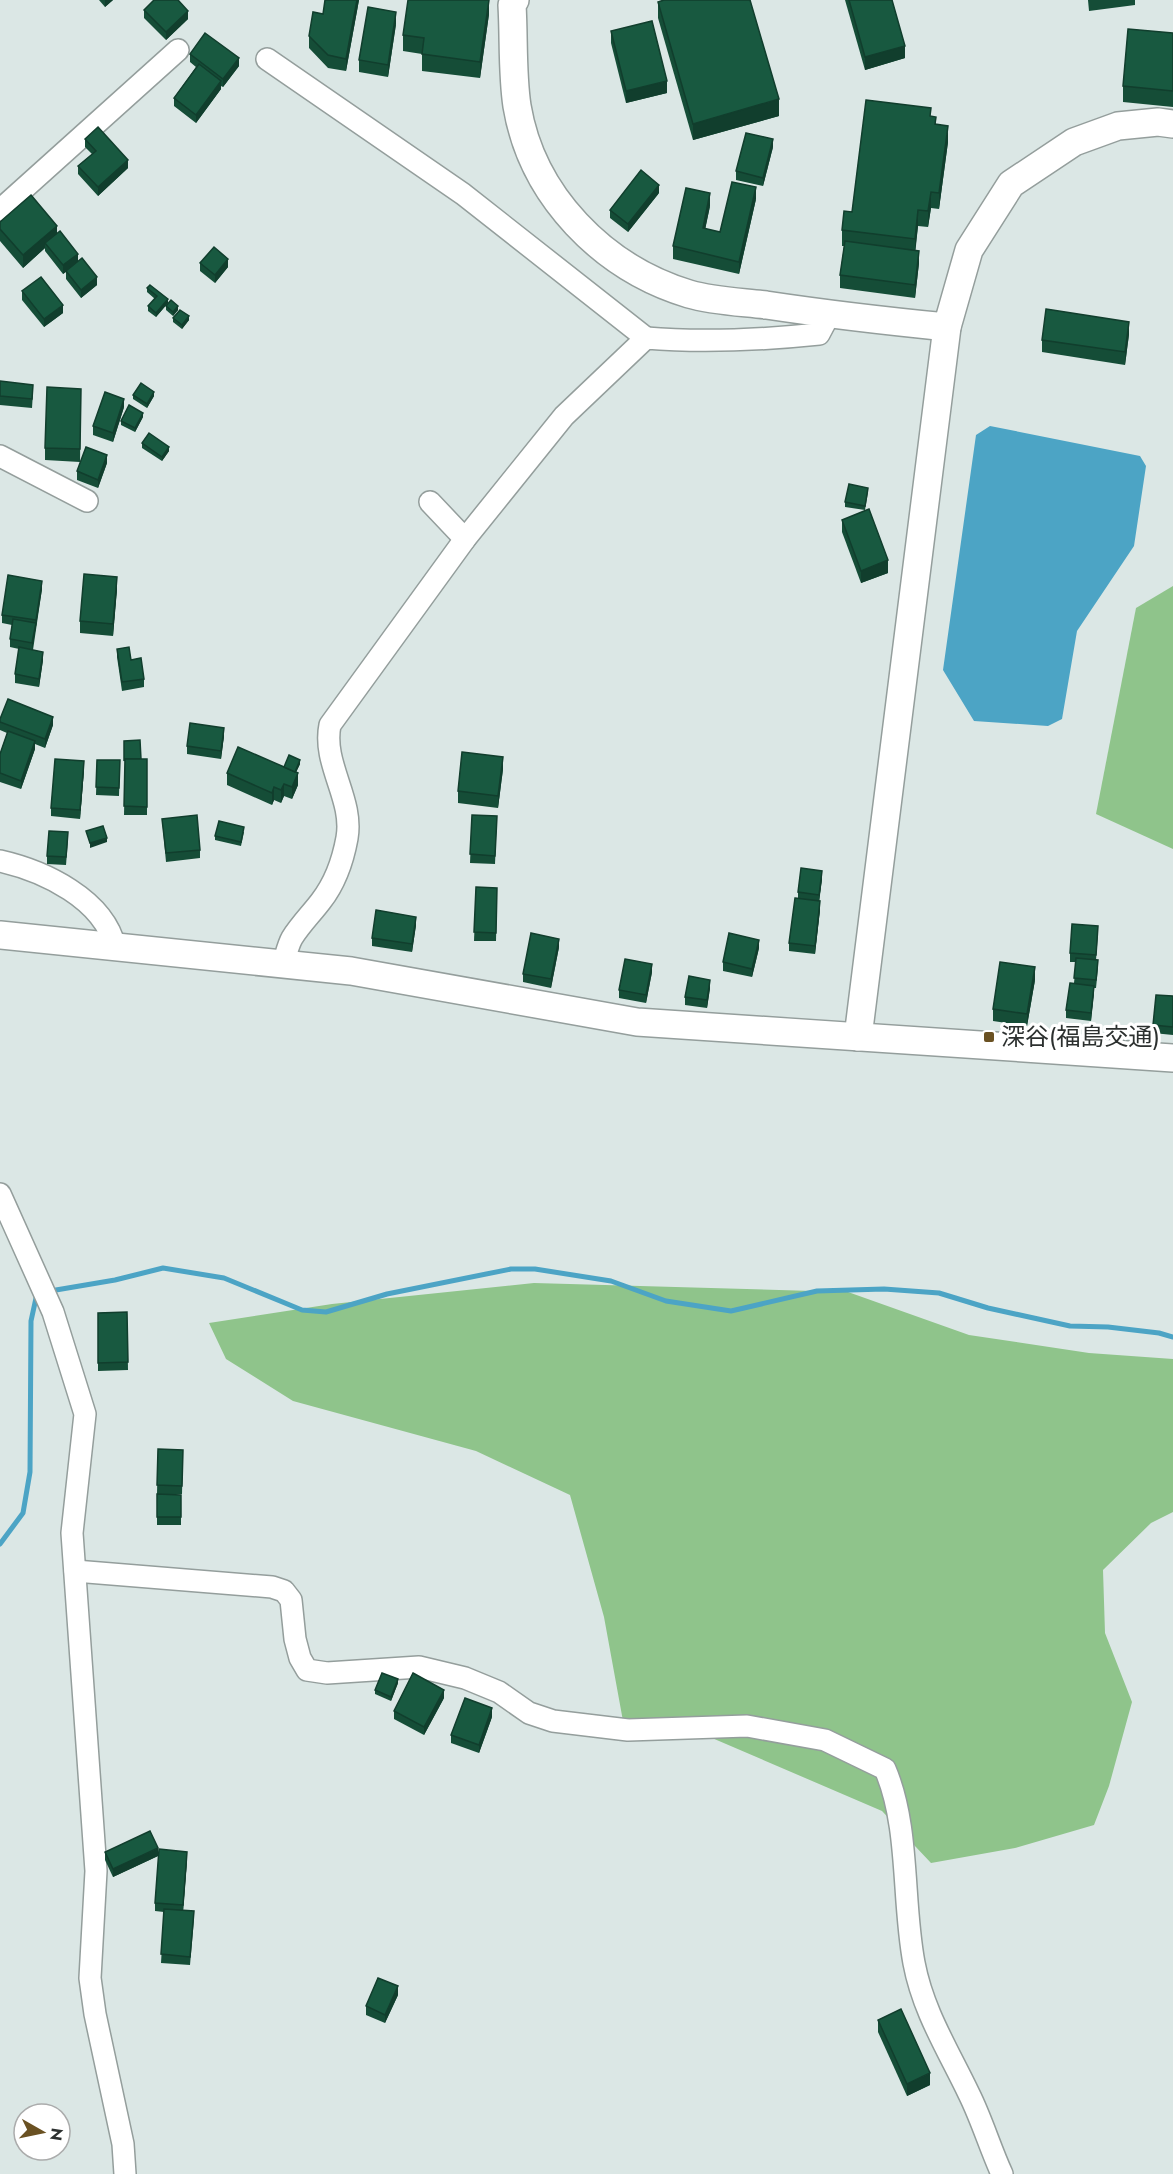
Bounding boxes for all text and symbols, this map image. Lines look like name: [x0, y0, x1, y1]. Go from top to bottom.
place label: 深谷(福島交通): [1001, 1019, 1160, 1054]
marker: 深谷(福島交通): [982, 1030, 996, 1044]
north arrow: [12, 2102, 72, 2162]
text: N: [44, 2126, 69, 2142]

